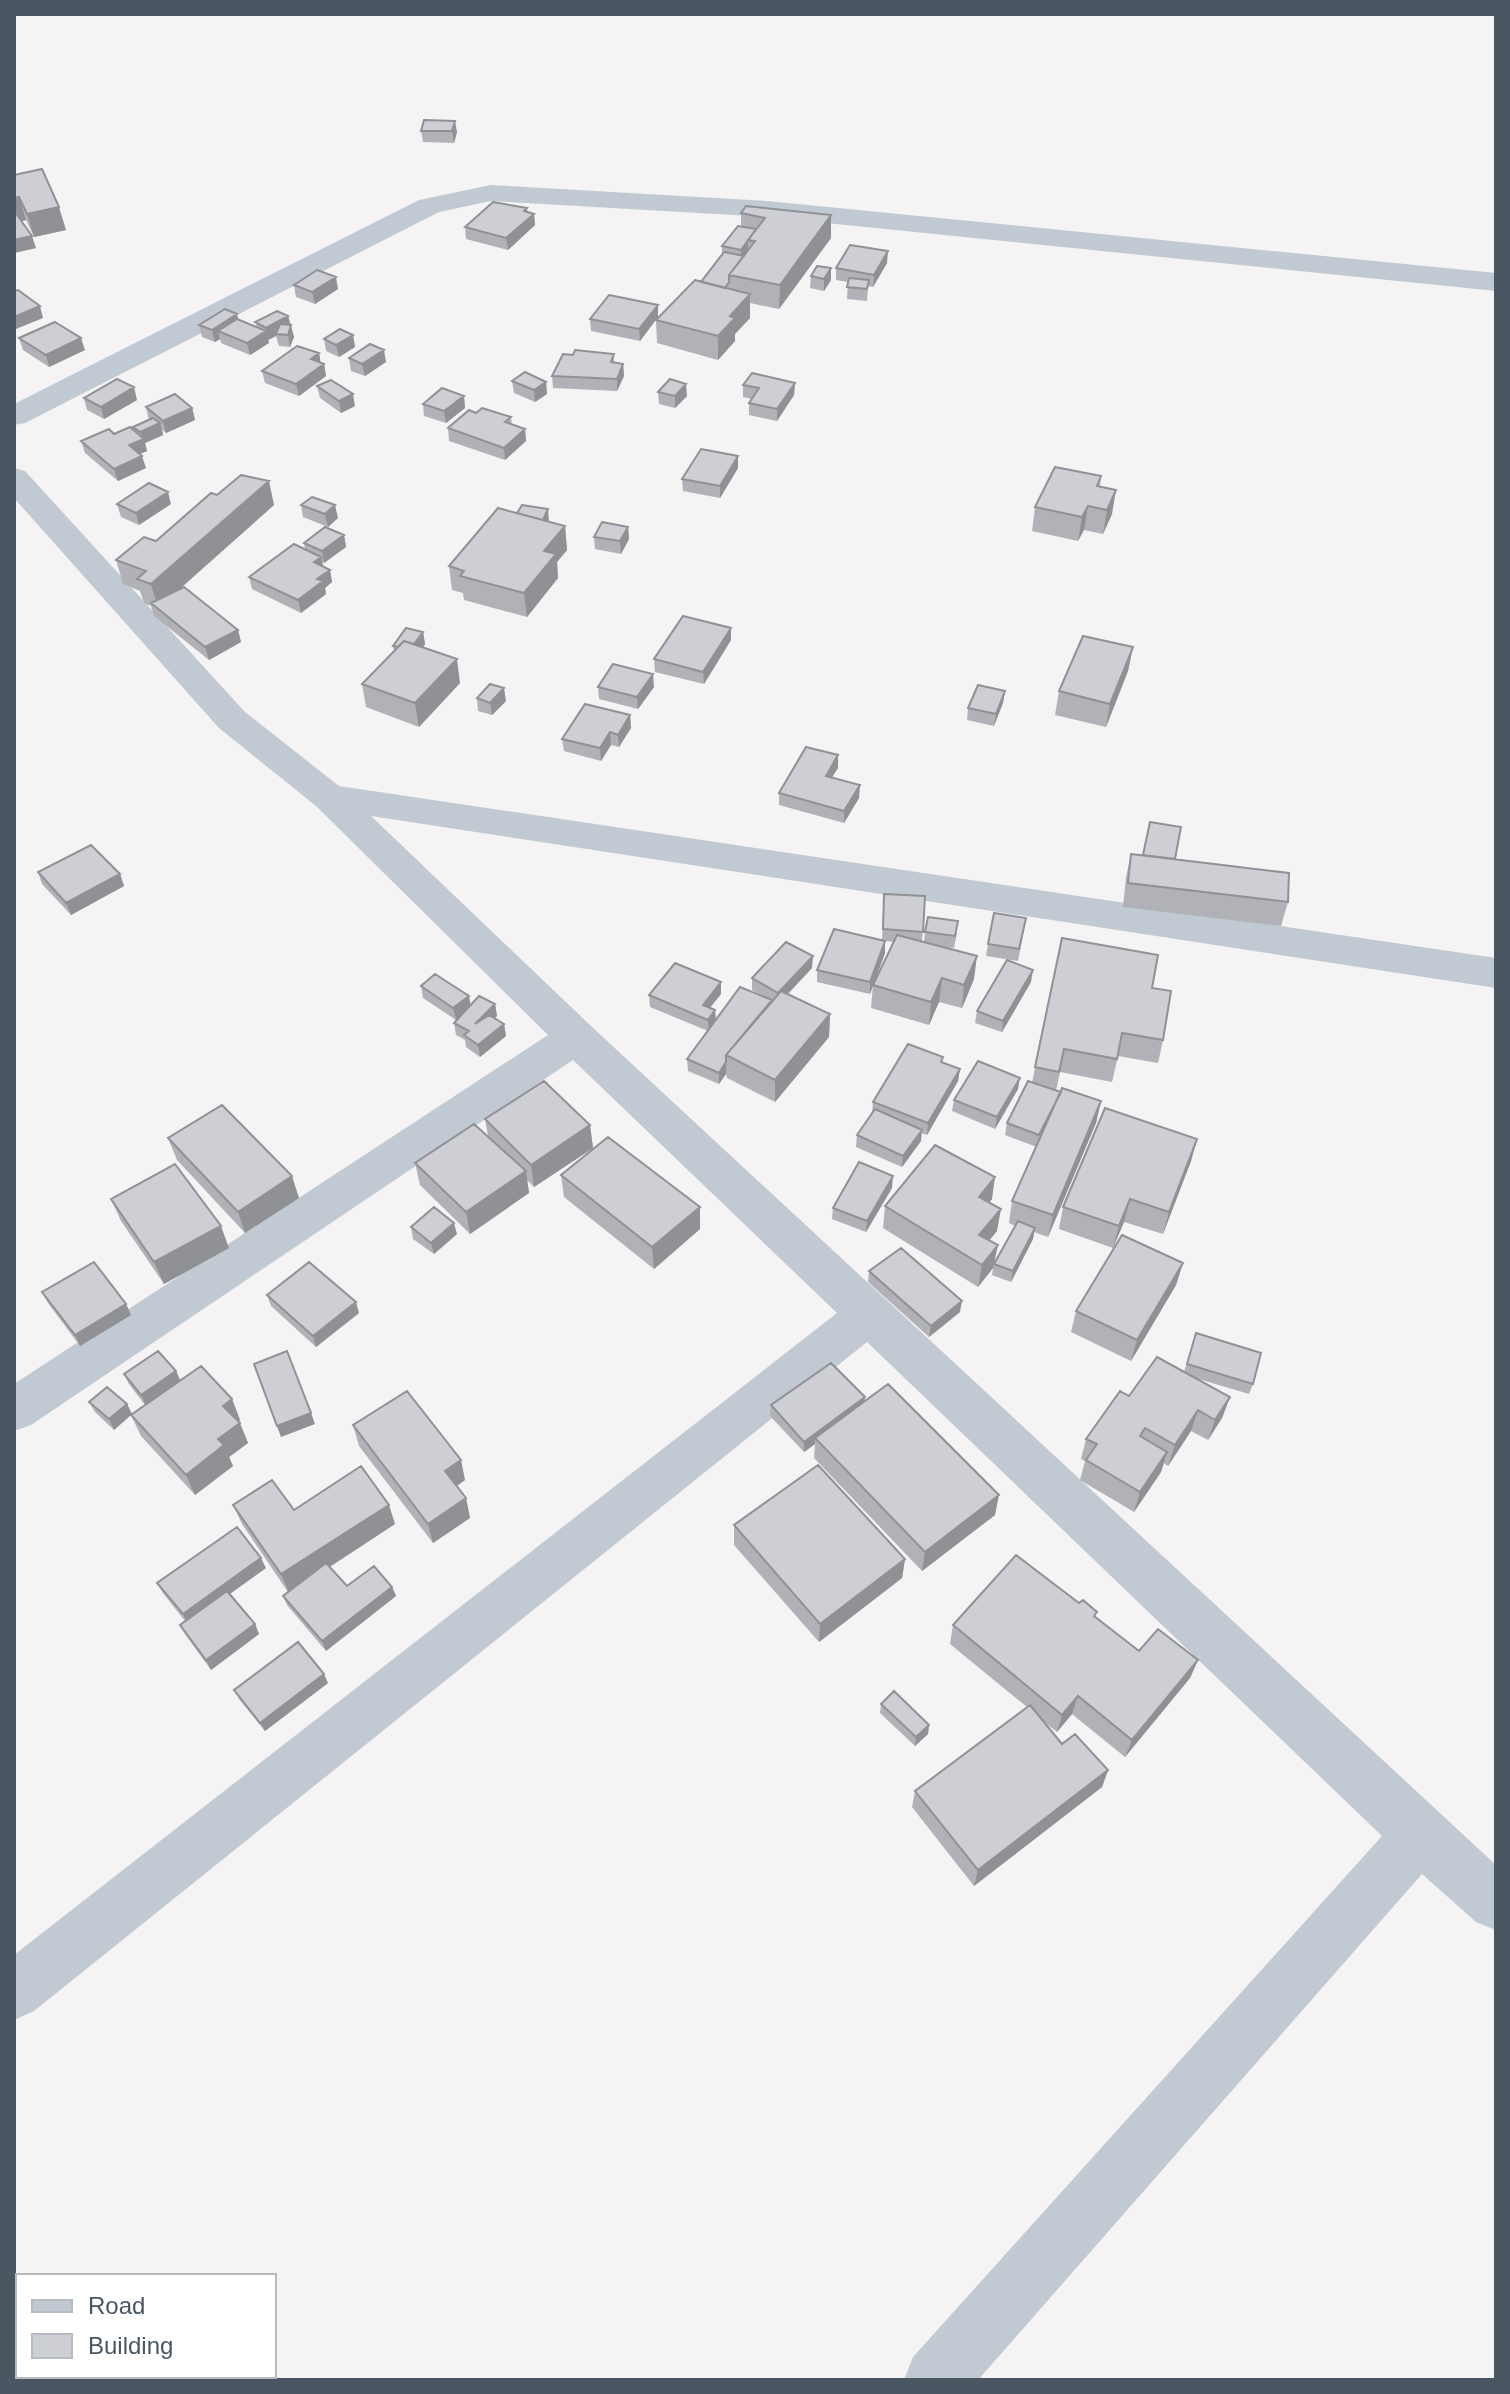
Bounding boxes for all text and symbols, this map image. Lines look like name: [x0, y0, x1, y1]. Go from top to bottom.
legend: [16, 2274, 276, 2378]
text: Road: [88, 2292, 145, 2319]
text: Building: [88, 2332, 173, 2359]

